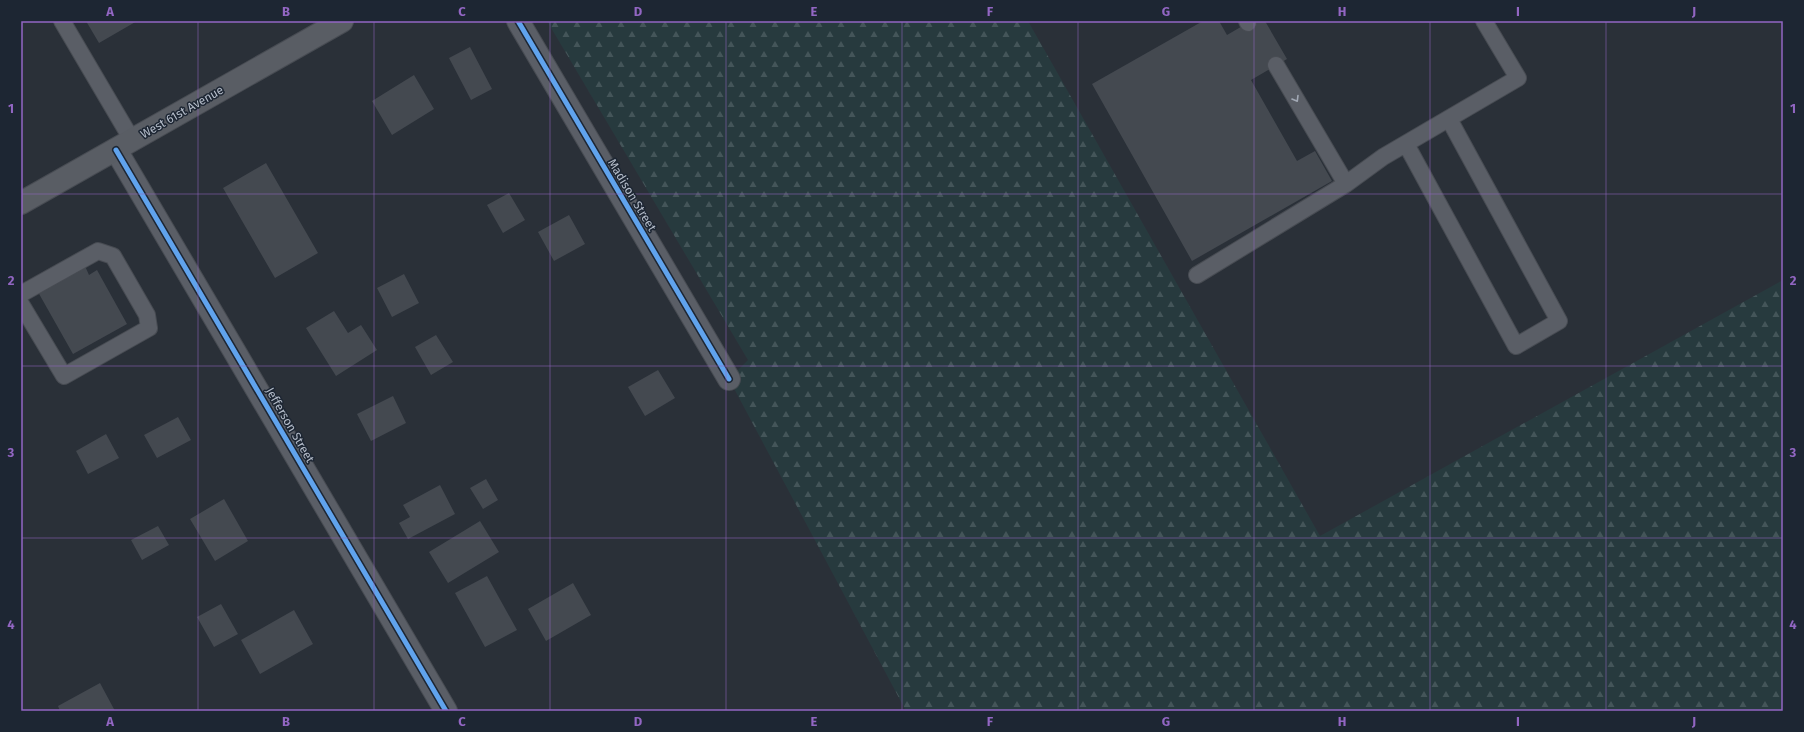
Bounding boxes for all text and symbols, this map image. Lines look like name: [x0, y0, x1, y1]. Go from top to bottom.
text: A: [105, 4, 114, 19]
text: B: [282, 4, 290, 19]
text: C: [458, 4, 466, 19]
text: D: [634, 4, 643, 19]
text: E: [811, 4, 818, 19]
text: F: [987, 4, 994, 19]
text: G: [1162, 4, 1170, 19]
text: H: [1338, 4, 1346, 19]
text: I: [1516, 4, 1520, 19]
text: J: [1691, 4, 1696, 19]
street label: West 61st Avenue: [138, 83, 226, 141]
one-way arrow: [1292, 95, 1299, 102]
text: 1: [8, 101, 14, 116]
text: 1: [1790, 101, 1796, 116]
street label: Madison Street: [605, 156, 659, 234]
text: 2: [8, 273, 15, 288]
text: 2: [1790, 273, 1797, 288]
street label: Jefferson Street: [263, 385, 318, 466]
text: 3: [7, 445, 15, 460]
text: 3: [1789, 445, 1797, 460]
text: 4: [7, 617, 15, 632]
text: 4: [1789, 617, 1797, 632]
text: A: [105, 714, 114, 729]
text: B: [282, 714, 290, 729]
text: C: [458, 714, 466, 729]
text: D: [634, 714, 643, 729]
text: E: [811, 714, 818, 729]
text: F: [987, 714, 994, 729]
text: G: [1162, 714, 1170, 729]
text: H: [1338, 714, 1346, 729]
text: I: [1516, 714, 1520, 729]
text: J: [1691, 714, 1696, 729]

